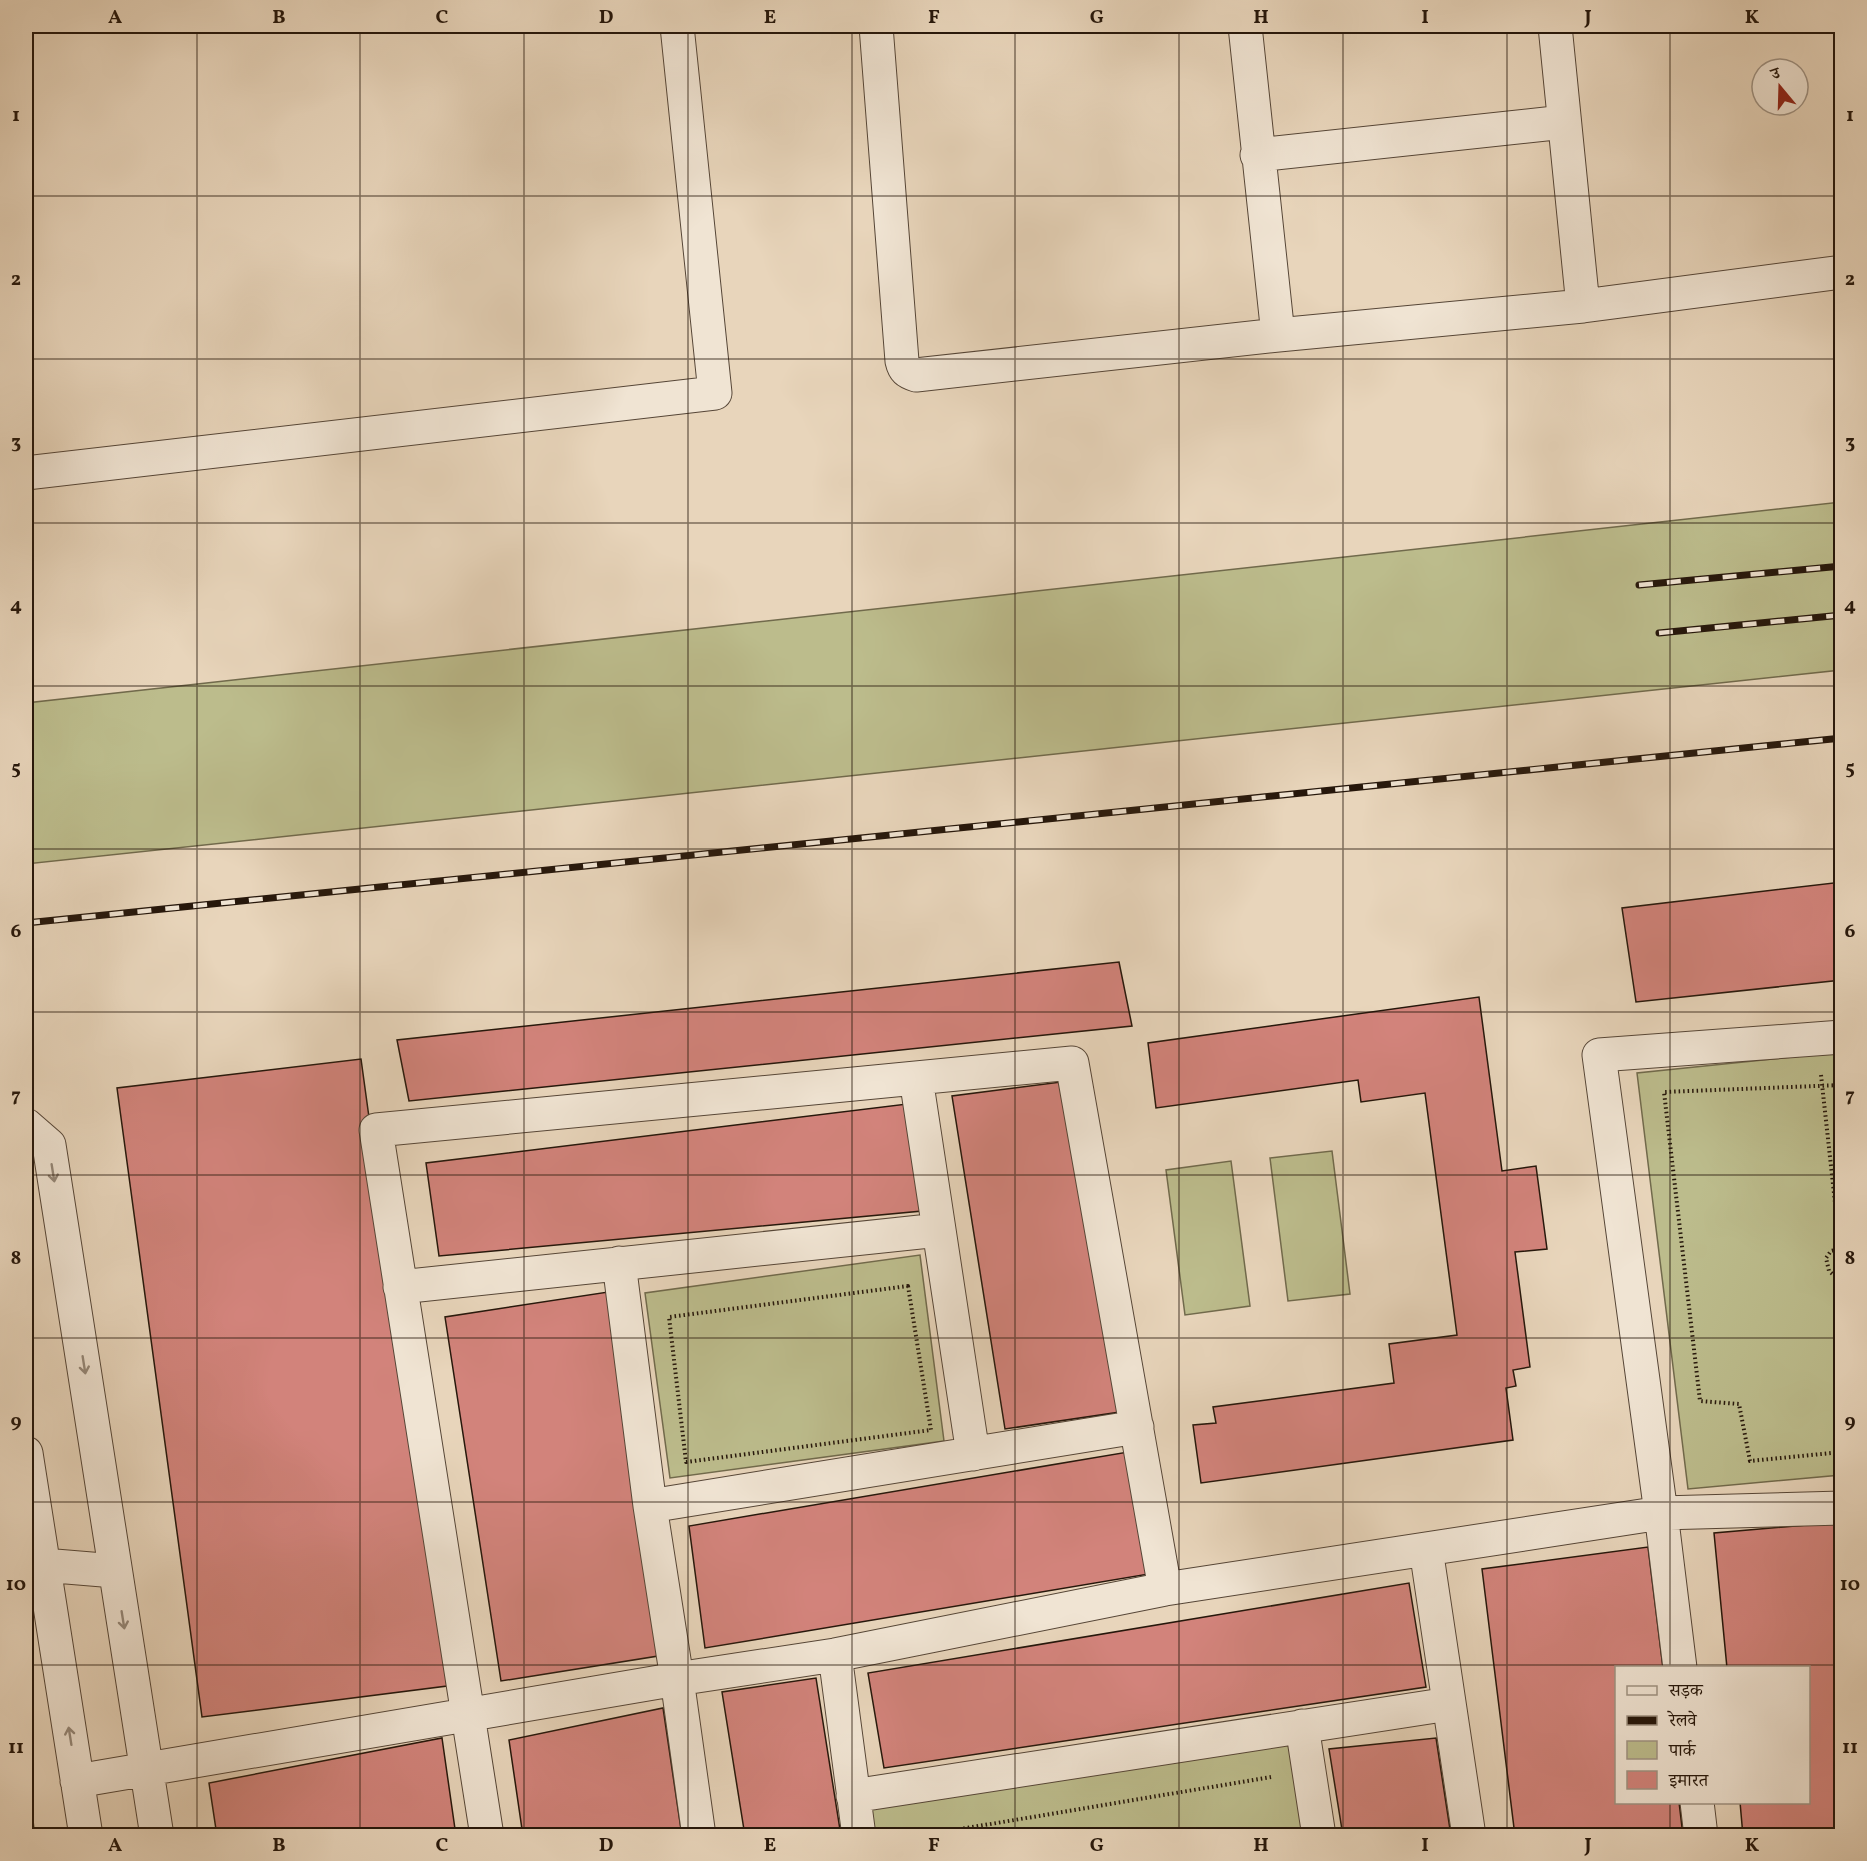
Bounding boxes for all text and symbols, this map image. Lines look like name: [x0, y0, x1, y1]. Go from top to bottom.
text: A: [108, 4, 122, 32]
text: B: [272, 4, 286, 32]
text: C: [436, 4, 449, 32]
text: D: [599, 4, 613, 32]
text: E: [764, 4, 776, 32]
text: F: [928, 4, 940, 32]
text: G: [1090, 4, 1104, 32]
text: H: [1253, 4, 1269, 32]
text: I: [1421, 4, 1429, 32]
text: J: [1583, 4, 1592, 32]
text: K: [1745, 4, 1760, 32]
north arrow: [1750, 57, 1810, 117]
text: उ: [1767, 62, 1785, 87]
text: 1: [12, 102, 20, 130]
text: 1: [1846, 102, 1854, 130]
text: 2: [11, 266, 21, 294]
text: 2: [1845, 266, 1855, 294]
text: 3: [11, 429, 21, 457]
text: 3: [1845, 429, 1855, 457]
text: 4: [10, 592, 22, 620]
text: 4: [1844, 592, 1856, 620]
text: 5: [11, 755, 21, 783]
text: 5: [1845, 755, 1855, 783]
text: 6: [11, 918, 22, 946]
text: 6: [1845, 918, 1856, 946]
text: 7: [11, 1082, 21, 1110]
text: 7: [1845, 1082, 1855, 1110]
one-way arrow: [48, 1162, 59, 1182]
text: 8: [11, 1245, 21, 1273]
text: 8: [1845, 1245, 1855, 1273]
one-way arrow: [78, 1355, 89, 1375]
text: 9: [10, 1408, 22, 1436]
text: 9: [1844, 1408, 1856, 1436]
text: 10: [6, 1571, 26, 1599]
text: 10: [1840, 1571, 1860, 1599]
one-way arrow: [118, 1610, 129, 1630]
legend: [1615, 1666, 1810, 1804]
text: सड़क: [1668, 1679, 1704, 1704]
text: रेलवे: [1667, 1709, 1698, 1734]
one-way arrow: [65, 1727, 76, 1747]
text: 11: [8, 1734, 24, 1762]
text: 11: [1842, 1734, 1858, 1762]
text: पार्क: [1668, 1739, 1697, 1764]
text: इमारत: [1668, 1769, 1709, 1794]
text: A: [108, 1832, 122, 1860]
text: B: [272, 1832, 286, 1860]
text: C: [436, 1832, 449, 1860]
text: D: [599, 1832, 613, 1860]
text: E: [764, 1832, 776, 1860]
text: F: [928, 1832, 940, 1860]
text: G: [1090, 1832, 1104, 1860]
text: H: [1253, 1832, 1269, 1860]
text: I: [1421, 1832, 1429, 1860]
text: J: [1583, 1832, 1592, 1860]
text: K: [1745, 1832, 1760, 1860]

